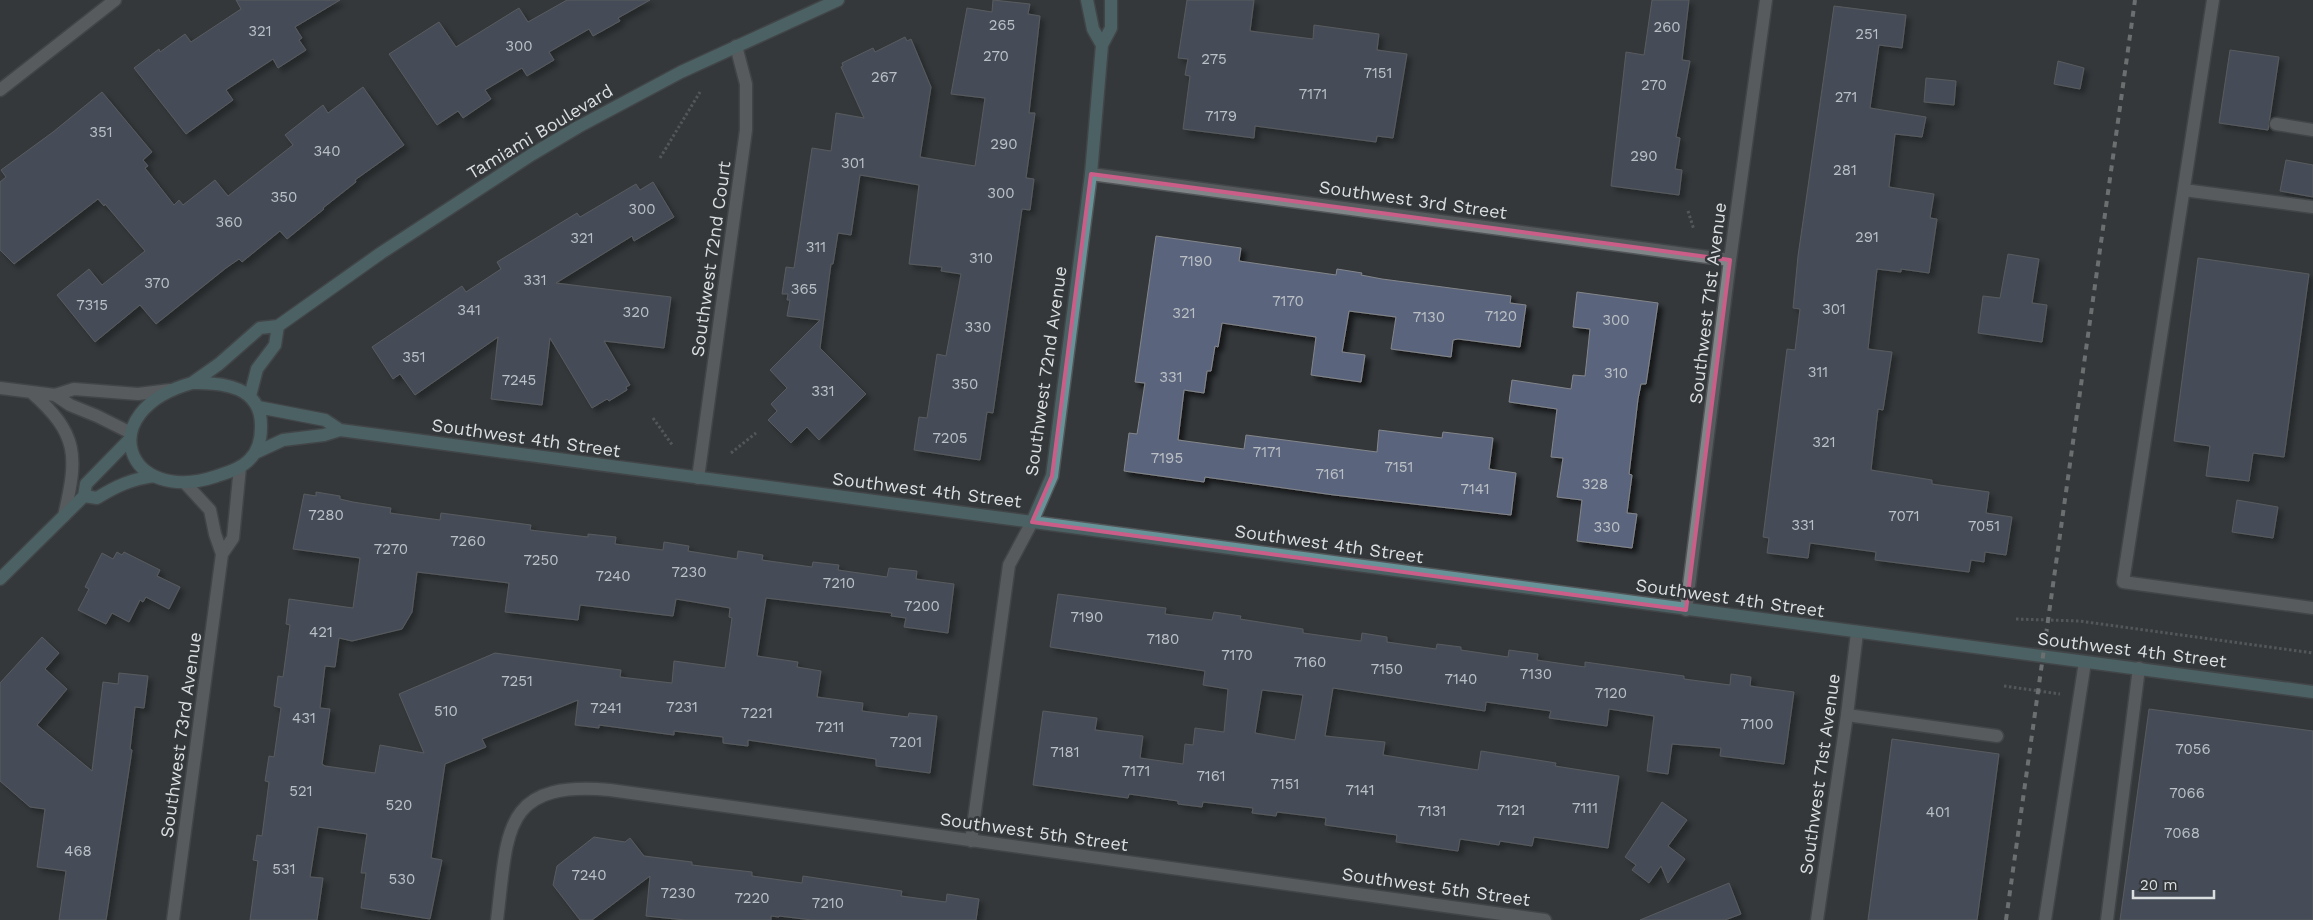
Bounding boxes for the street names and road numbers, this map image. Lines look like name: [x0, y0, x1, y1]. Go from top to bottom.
street label: Tamiami Boulevard: [463, 80, 616, 183]
street label: Southwest 72nd Court: [686, 159, 735, 358]
street label: Southwest 3rd Street: [1318, 176, 1509, 223]
street label: Southwest 71st Avenue: [1685, 201, 1730, 405]
street label: Southwest 72nd Avenue: [1020, 265, 1071, 477]
street label: Southwest 4th Street: [430, 414, 622, 461]
street label: Southwest 4th Street: [831, 467, 1023, 512]
street label: Southwest 4th Street: [1233, 520, 1425, 567]
street label: Southwest 4th Street: [1634, 574, 1826, 621]
street label: Southwest 4th Street: [2036, 627, 2228, 672]
street label: Southwest 73rd Avenue: [156, 631, 205, 839]
street label: Southwest 71st Avenue: [1795, 672, 1844, 876]
street label: Southwest 5th Street: [939, 808, 1130, 855]
street label: Southwest 5th Street: [1341, 863, 1532, 910]

